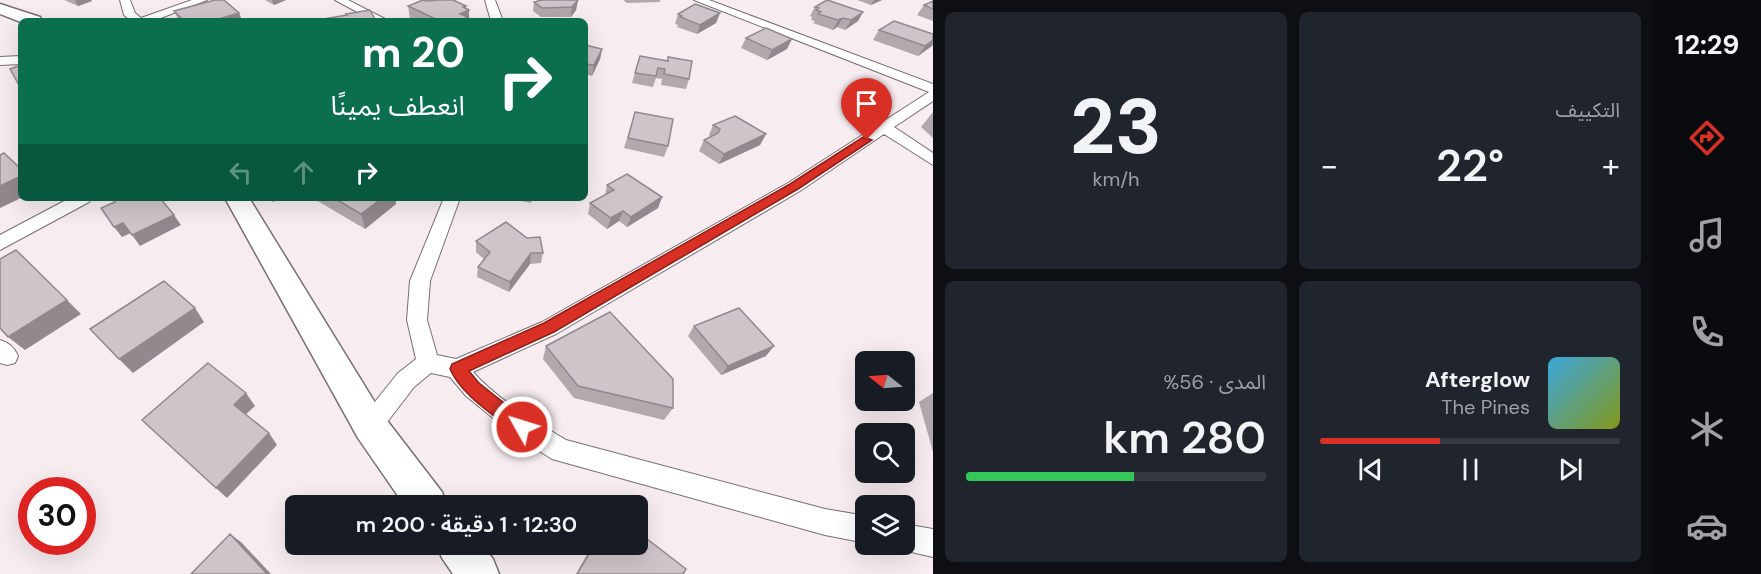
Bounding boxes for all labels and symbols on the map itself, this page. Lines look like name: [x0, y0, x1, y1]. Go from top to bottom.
pin: [841, 78, 892, 140]
north arrow: [855, 351, 915, 411]
position arrow: [490, 395, 554, 459]
speed limit sign: 30: [18, 477, 96, 555]

